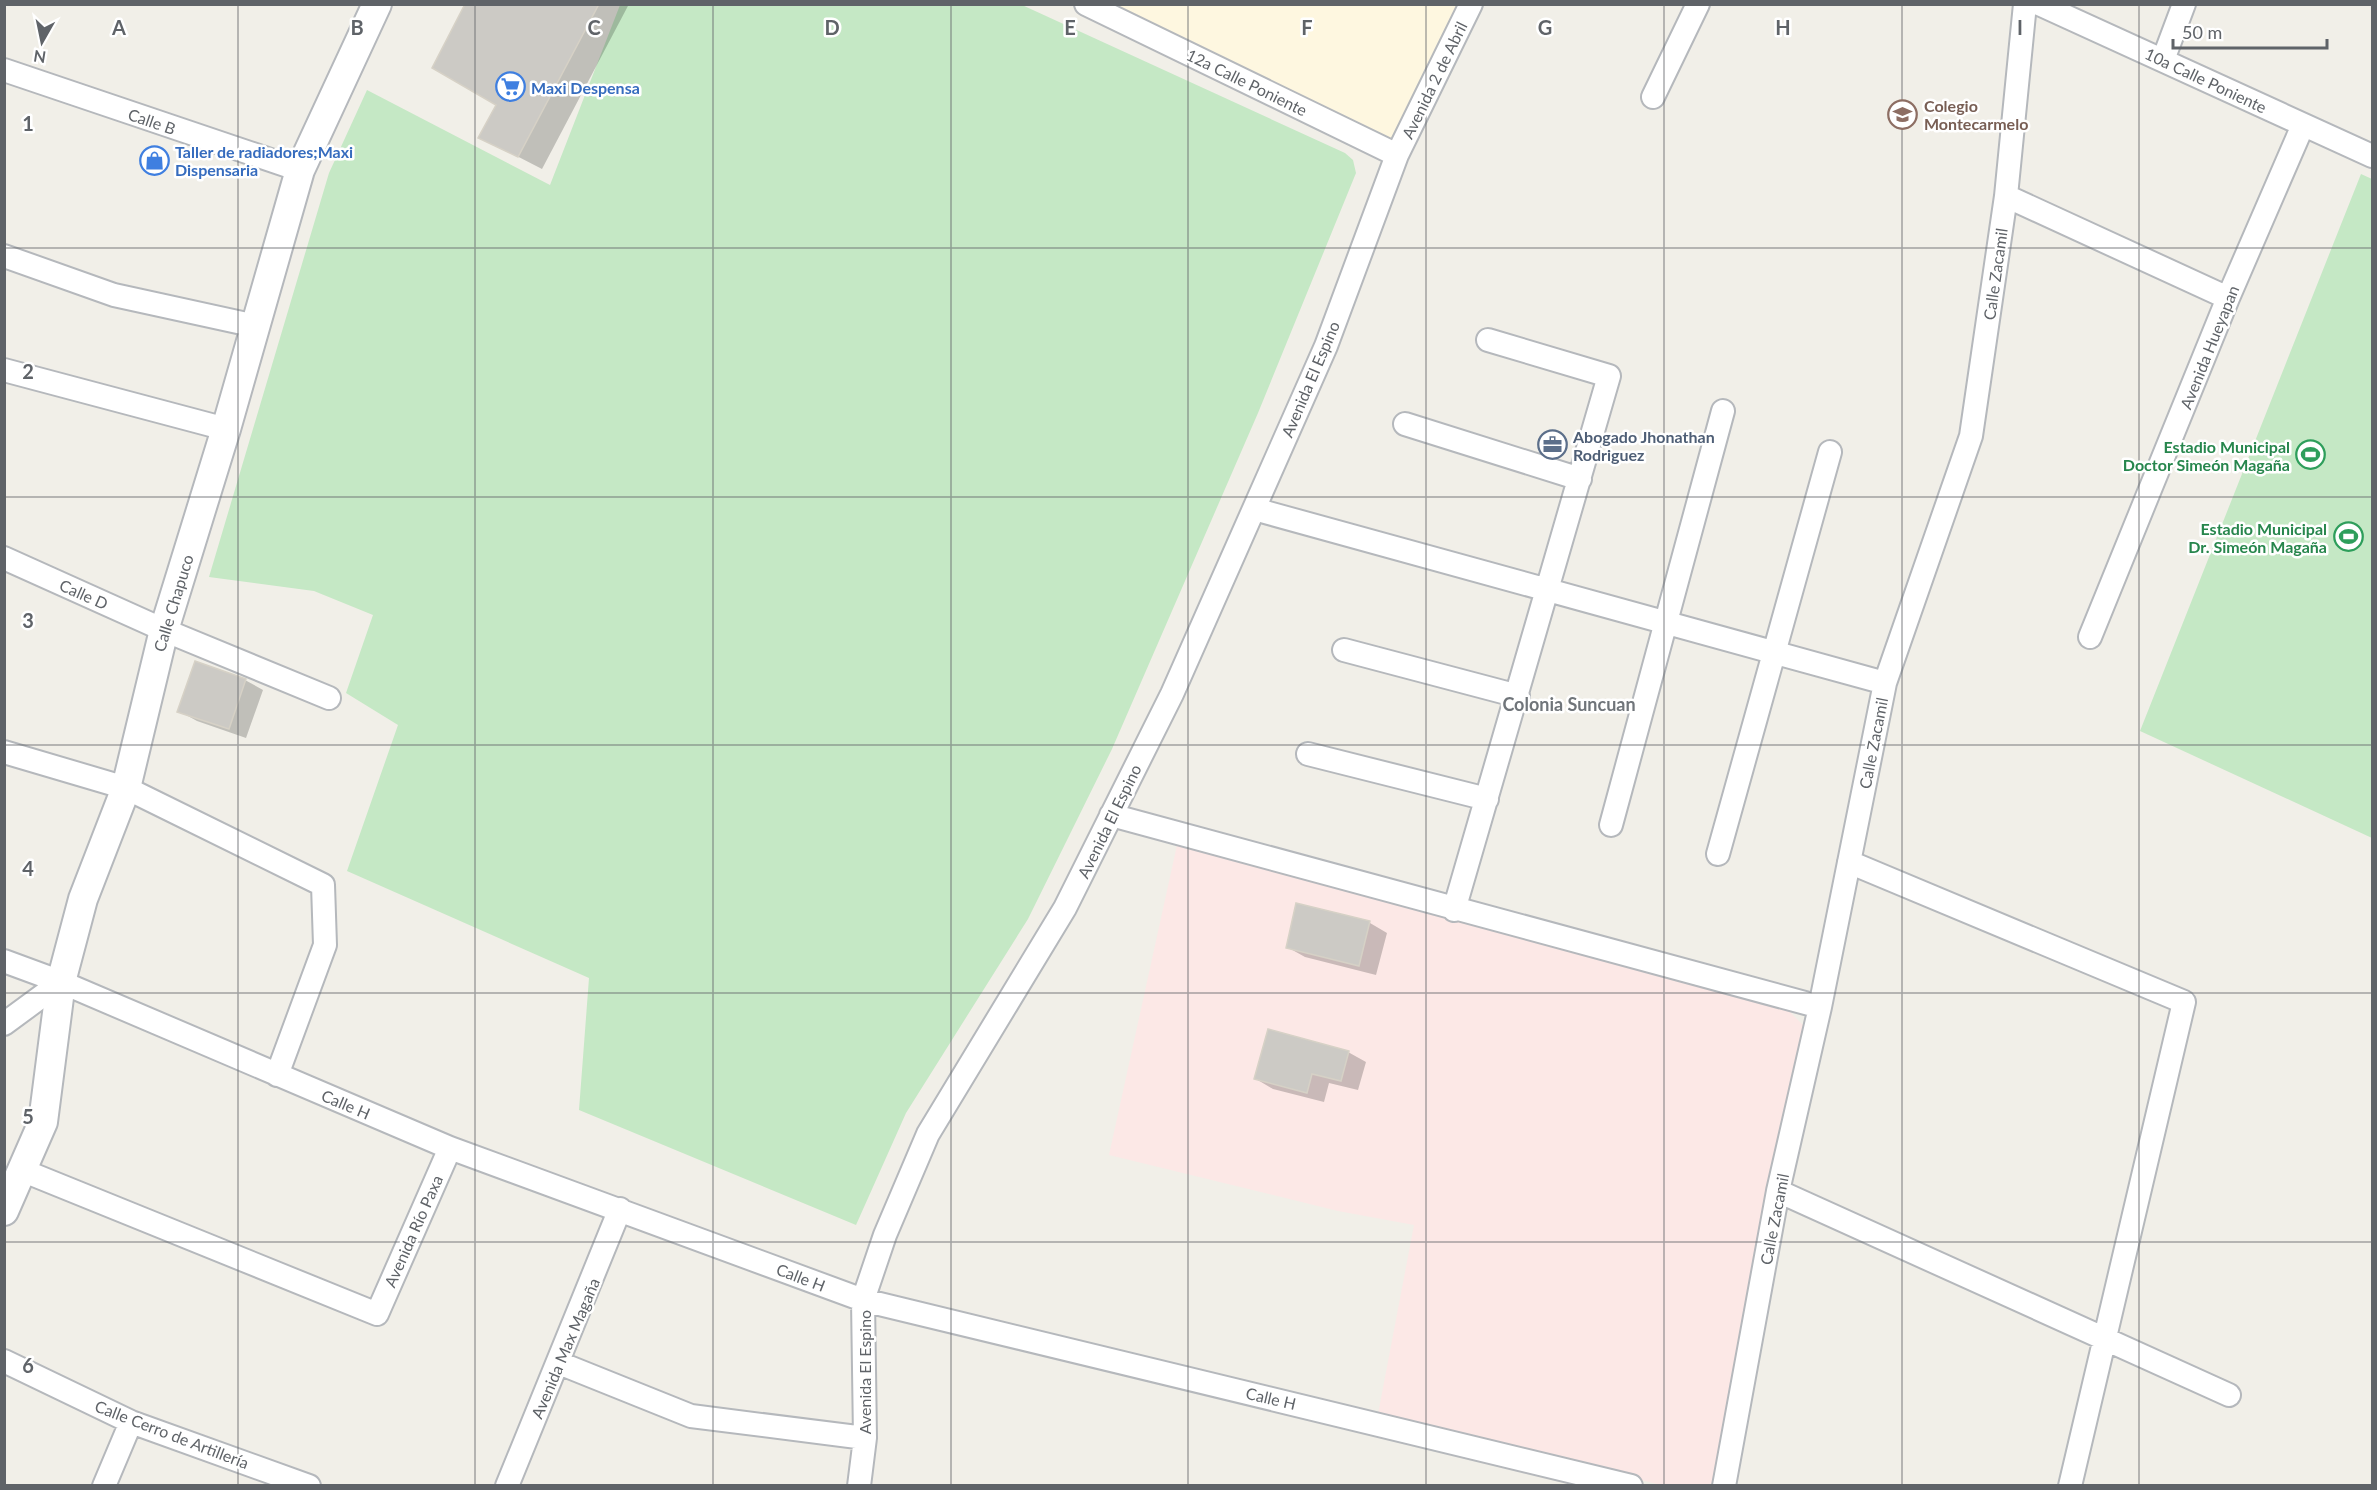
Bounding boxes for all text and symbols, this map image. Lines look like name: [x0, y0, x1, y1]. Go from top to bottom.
north arrow: [12, 12, 72, 72]
scale bar: [2173, 12, 2328, 50]
text: A: [111, 15, 126, 39]
text: B: [350, 15, 364, 39]
text: C: [587, 15, 601, 39]
text: D: [824, 15, 840, 39]
text: E: [1064, 15, 1076, 39]
text: F: [1301, 15, 1313, 39]
text: G: [1538, 15, 1552, 39]
text: H: [1775, 15, 1791, 39]
text: I: [2017, 15, 2023, 39]
street label: Avenida 2 de Abril: [1397, 18, 1471, 142]
text: 50 m: [2182, 21, 2222, 43]
street label: 10a Calle Poniente: [2142, 44, 2270, 116]
street label: 12a Calle Poniente: [1184, 45, 1310, 119]
text: N: [32, 47, 47, 68]
supermarket icon: Maxi Despensa: [494, 71, 526, 103]
place label: Maxi Despensa: [531, 78, 640, 97]
place label: Colegio Montecarmelo: [1924, 96, 2028, 133]
school or university icon: Colegio Montecarmelo: [1887, 98, 1919, 130]
street label: Calle B: [126, 104, 178, 138]
text: 1: [22, 111, 34, 135]
place label: Taller de radiadores;Maxi Dispensaria: [175, 142, 353, 179]
shop icon: Taller de radiadores;Maxi Dispensaria: [138, 144, 170, 176]
street label: Calle Zacamil: [1979, 227, 2011, 321]
street label: Avenida Hueyapan: [2176, 282, 2242, 412]
street label: Avenida El Espino: [1277, 318, 1343, 440]
text: 2: [22, 359, 34, 383]
place label: Abogado Jhonathan Rodriguez: [1572, 427, 1715, 464]
office icon: Abogado Jhonathan Rodriguez: [1536, 429, 1568, 461]
place label: Estadio Municipal Doctor Simeón Magaña: [2123, 437, 2290, 474]
sports icon: Estadio Municipal Doctor Simeón Magaña: [2295, 439, 2327, 471]
place label: Estadio Municipal Dr. Simeón Magaña: [2188, 519, 2327, 556]
sports icon: Estadio Municipal Dr. Simeón Magaña: [2332, 521, 2364, 553]
street label: Calle Chapuco: [149, 552, 197, 654]
street label: Calle D: [57, 575, 111, 613]
text: 3: [22, 608, 34, 632]
district label: Colonia Suncuan: [1502, 693, 1636, 715]
street label: Calle Zacamil: [1855, 696, 1891, 790]
street label: Avenida El Espino: [1073, 761, 1145, 881]
text: 4: [22, 856, 34, 880]
street label: Calle H: [319, 1085, 373, 1123]
text: 5: [22, 1104, 34, 1128]
street label: Avenida Río Paxa: [380, 1172, 446, 1290]
street label: Calle Zacamil: [1756, 1172, 1792, 1266]
street label: Calle H: [774, 1259, 828, 1295]
street label: Avenida Max Magaña: [527, 1275, 603, 1421]
street label: Avenida El Espino: [855, 1310, 874, 1434]
text: 6: [22, 1353, 34, 1377]
street label: Calle H: [1244, 1383, 1298, 1413]
street label: Calle Cerro de Artillería: [92, 1396, 252, 1472]

